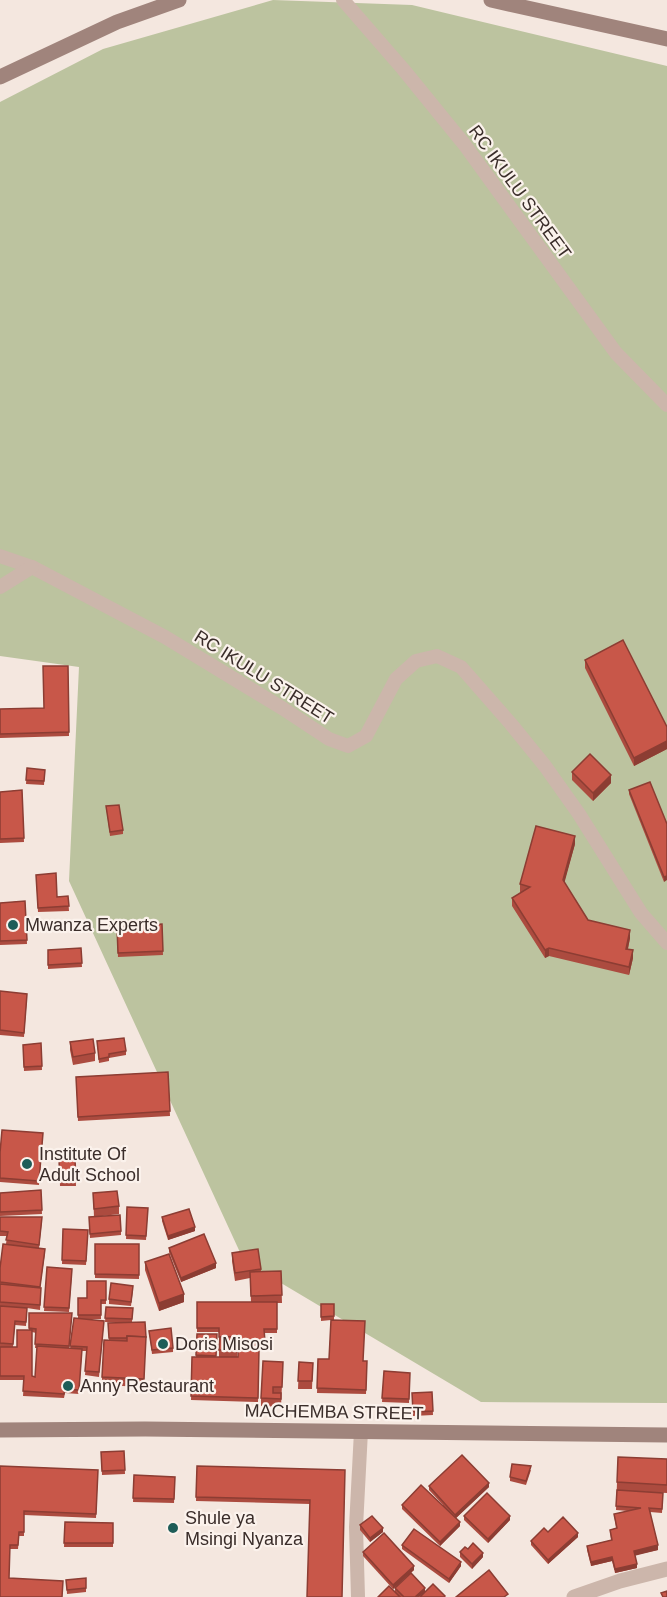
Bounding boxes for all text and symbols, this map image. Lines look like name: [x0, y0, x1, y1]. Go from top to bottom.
street label: RC IKULU STREET: [465, 121, 575, 263]
street label: RC IKULU STREET: [191, 626, 337, 728]
place label: Mwanza Experts: [25, 915, 158, 935]
marker: Mwanza Experts: [6, 918, 20, 932]
place label: Institute Of Adult School: [39, 1144, 140, 1185]
marker: Institute Of Adult School: [20, 1157, 34, 1171]
place label: Doris Misosi: [175, 1334, 273, 1354]
marker: Doris Misosi: [156, 1337, 170, 1351]
place label: Anny Restaurant: [80, 1376, 214, 1396]
marker: Anny Restaurant: [61, 1379, 75, 1393]
street label: MACHEMBA STREET: [244, 1400, 424, 1424]
place label: Shule ya Msingi Nyanza: [185, 1508, 304, 1549]
marker: Shule ya Msingi Nyanza: [166, 1521, 180, 1535]

